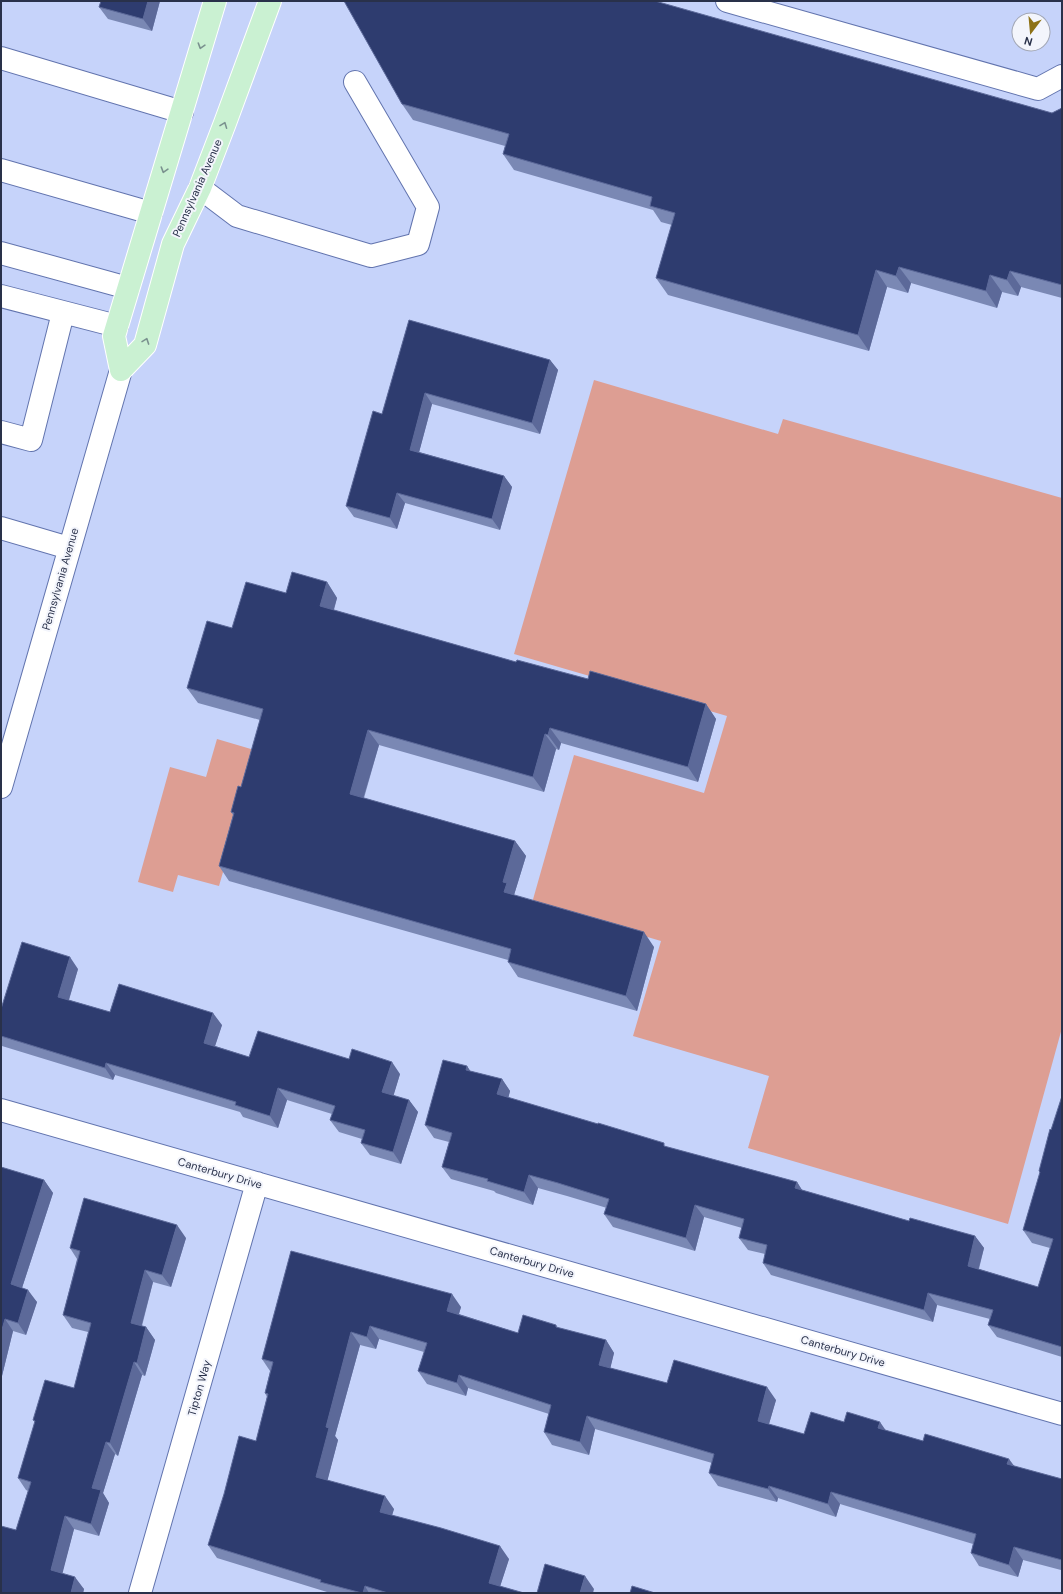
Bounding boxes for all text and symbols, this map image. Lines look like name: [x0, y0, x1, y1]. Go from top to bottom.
north arrow: [1011, 12, 1051, 52]
text: N: [1022, 34, 1034, 49]
one-way arrow: [198, 42, 206, 49]
one-way arrow: [220, 122, 228, 129]
street label: Pennsylvania Avenue: [169, 137, 225, 239]
one-way arrow: [160, 166, 169, 173]
one-way arrow: [141, 337, 149, 344]
street label: Pennsylvania Avenue: [39, 526, 81, 632]
street label: Canterbury Drive: [176, 1154, 264, 1192]
street label: Canterbury Drive: [488, 1243, 576, 1281]
street label: Canterbury Drive: [799, 1332, 887, 1370]
street label: Tipton Way: [184, 1358, 214, 1418]

